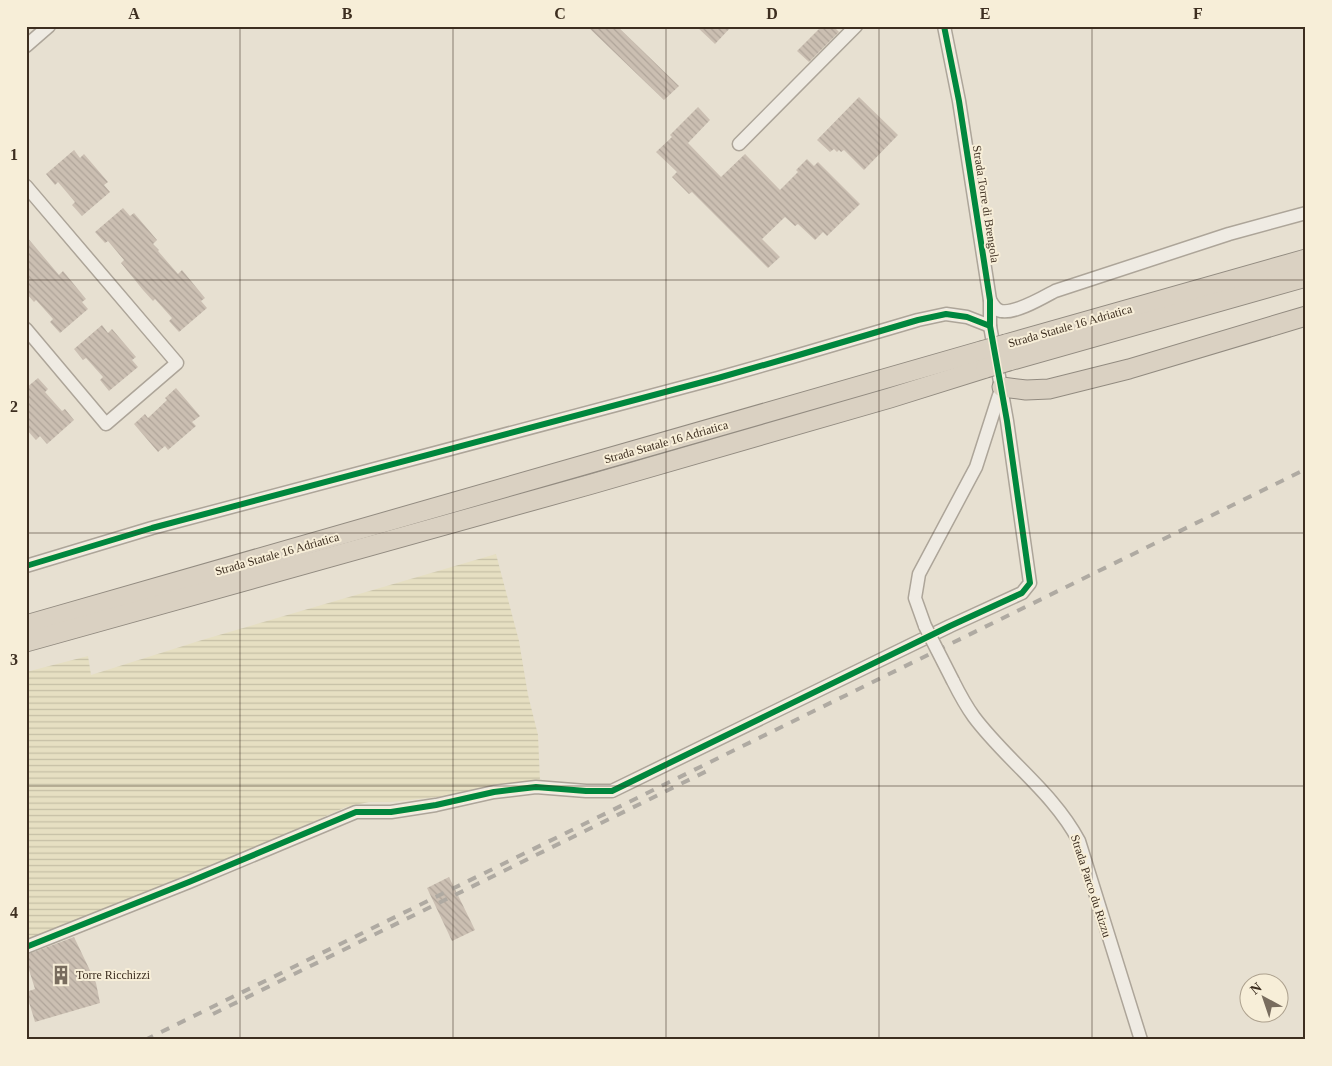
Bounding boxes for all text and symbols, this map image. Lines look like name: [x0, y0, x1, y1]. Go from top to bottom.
text: A: [128, 5, 140, 22]
text: B: [342, 5, 353, 22]
text: C: [554, 5, 566, 22]
text: D: [766, 5, 778, 22]
text: E: [980, 5, 990, 22]
text: F: [1193, 5, 1203, 22]
street label: Strada Torre di Brengola: [970, 144, 1002, 264]
text: 1: [10, 146, 18, 163]
street label: Strada Statale 16 Adriatica: [1006, 301, 1134, 350]
text: 2: [10, 398, 18, 415]
street label: Strada Statale 16 Adriatica: [602, 417, 730, 466]
street label: Strada Statale 16 Adriatica: [213, 529, 341, 578]
text: 3: [10, 651, 18, 668]
street label: Strada Parco du Rizzu: [1068, 833, 1114, 939]
text: 4: [10, 904, 18, 921]
building icon: Torre Ricchizzi: [50, 964, 72, 986]
place label: Torre Ricchizzi: [76, 968, 151, 982]
north arrow: [1240, 974, 1290, 1024]
text: N: [1247, 979, 1265, 997]

